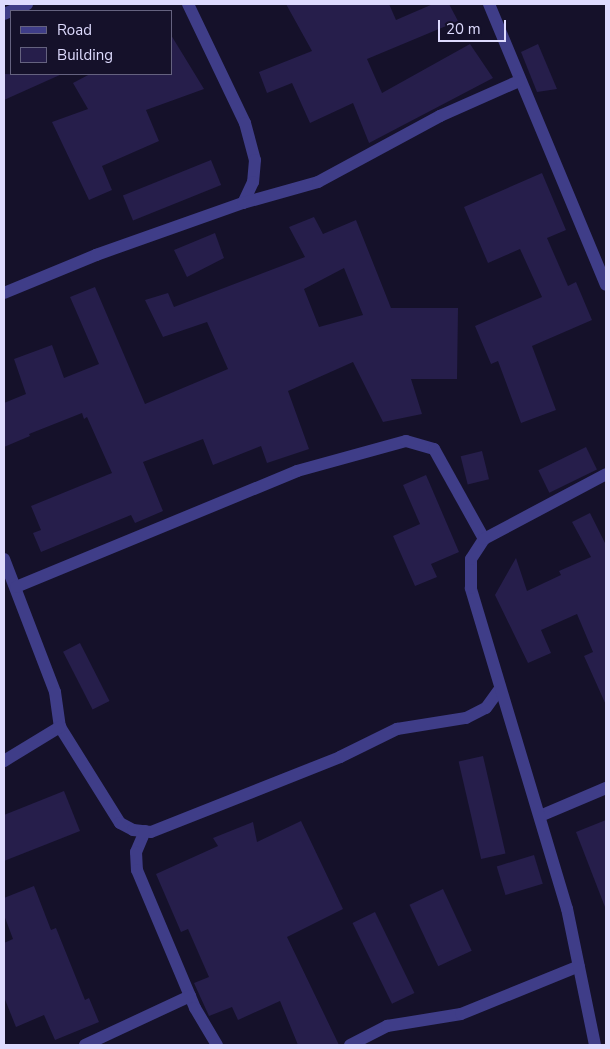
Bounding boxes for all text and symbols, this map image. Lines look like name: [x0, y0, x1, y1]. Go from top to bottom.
legend: [10, 10, 172, 75]
scale bar: [440, 10, 508, 42]
text: 20 m: [446, 19, 481, 39]
text: Road: [57, 20, 92, 40]
text: Building: [57, 45, 113, 65]

